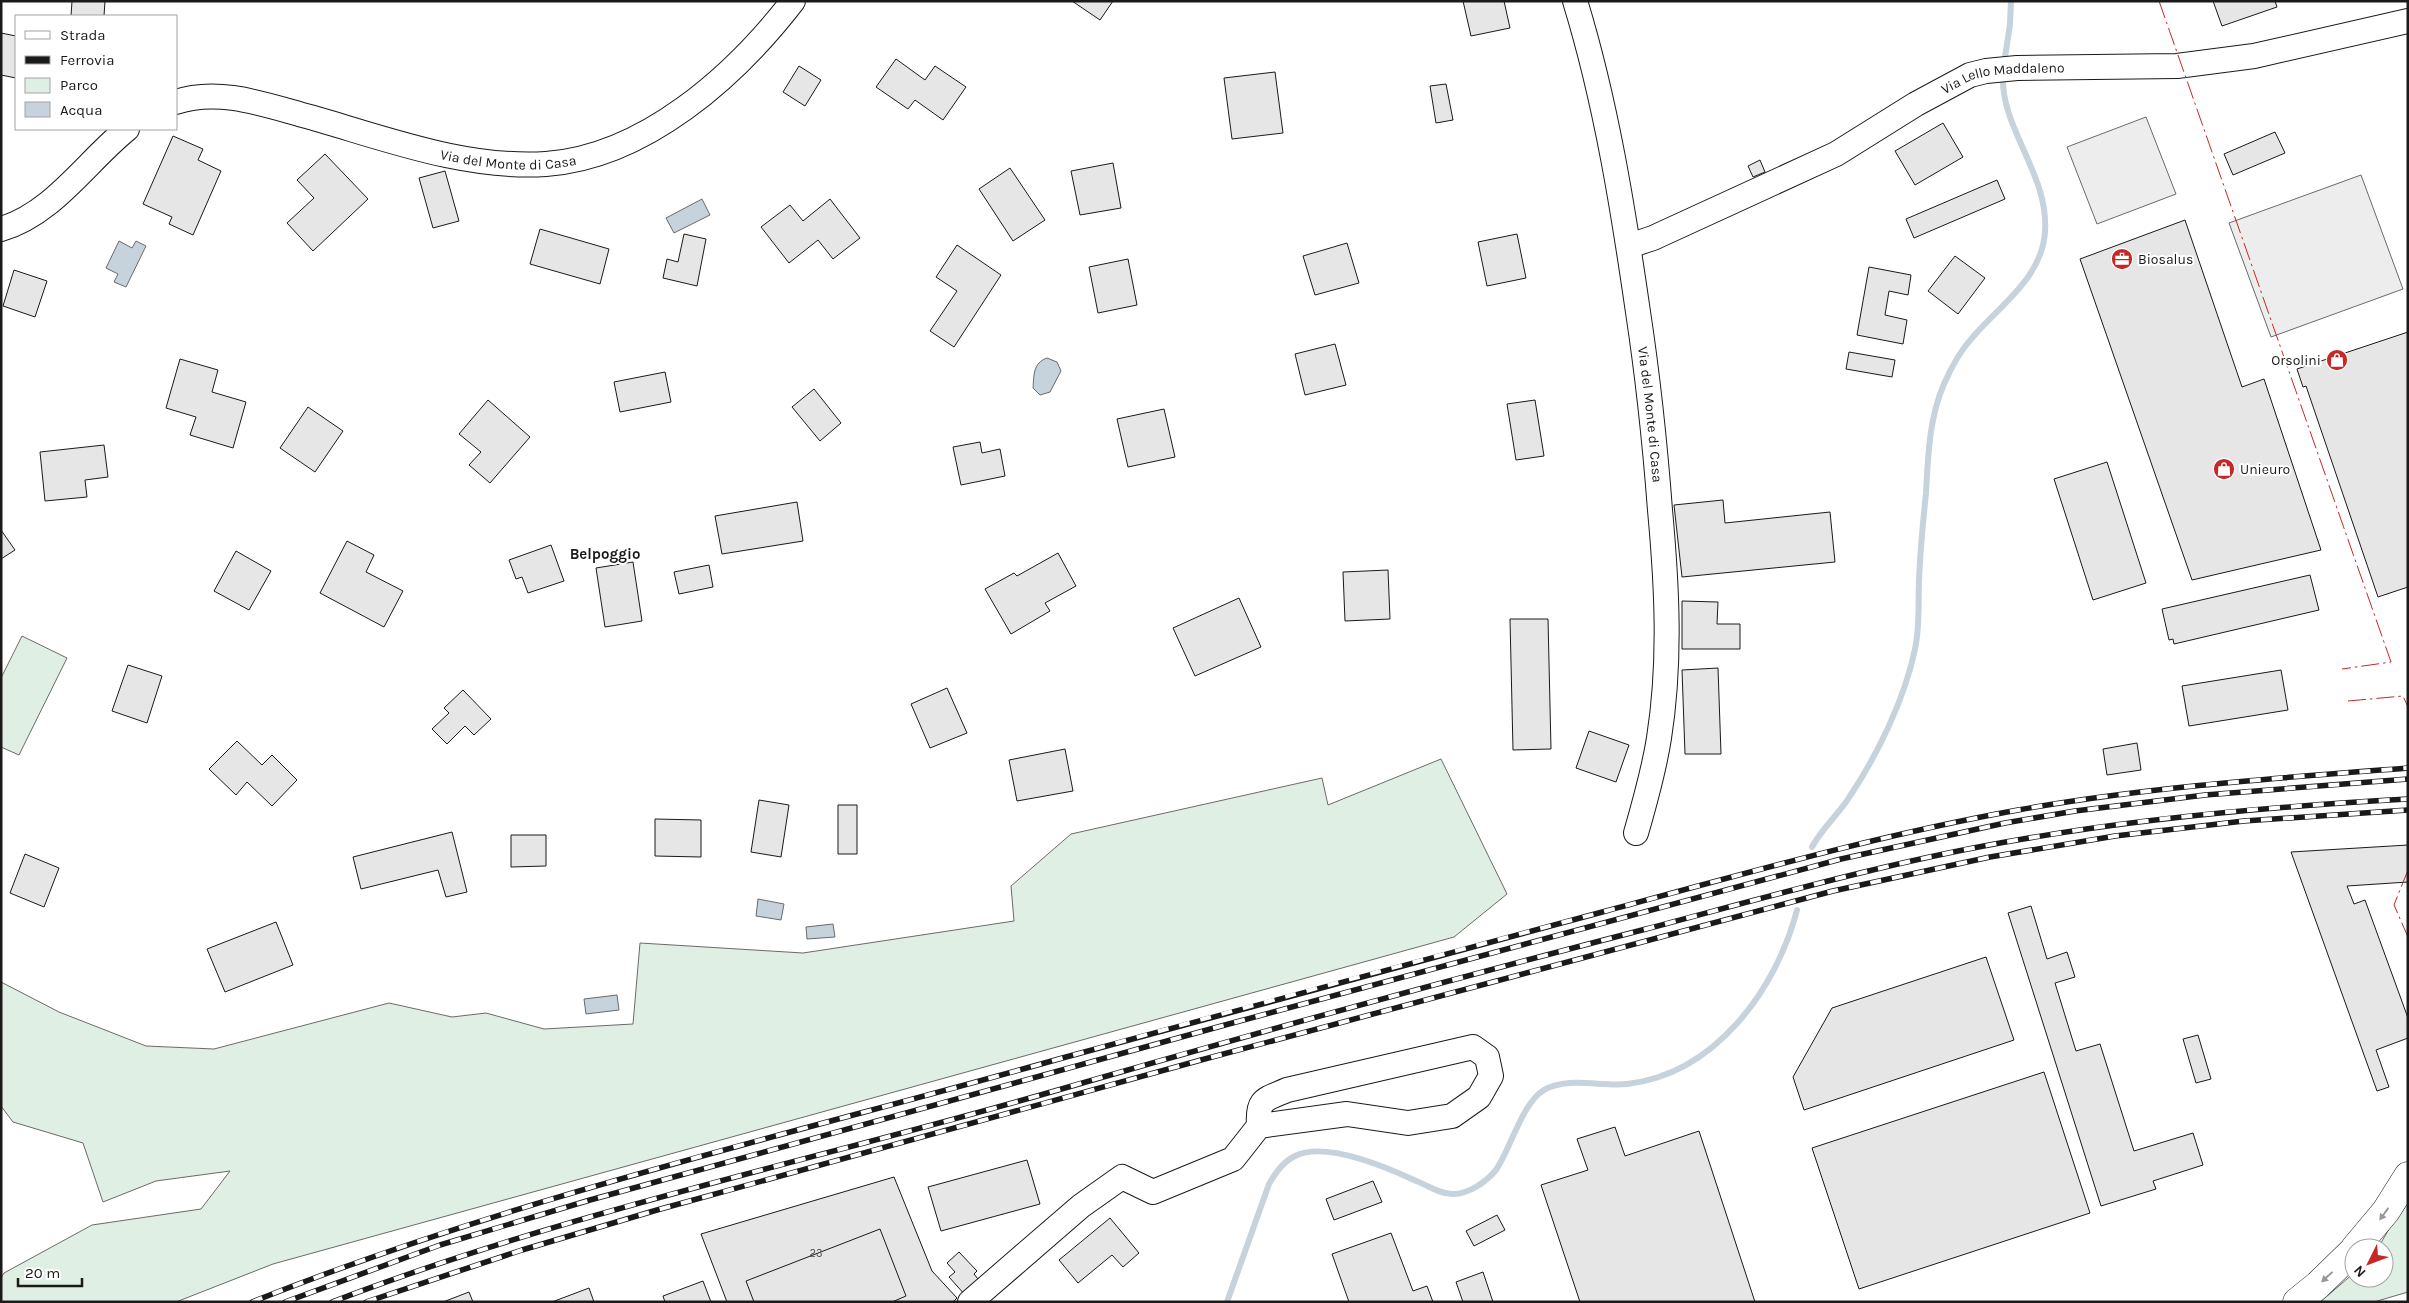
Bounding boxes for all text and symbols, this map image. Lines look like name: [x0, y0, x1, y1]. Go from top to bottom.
legend: [15, 15, 178, 130]
text: Strada: [60, 26, 106, 44]
text: Ferrovia: [60, 51, 114, 69]
street label: Via Lello Maddaleno: [1938, 59, 2065, 98]
text: Parco: [60, 76, 98, 94]
text: Acqua: [60, 101, 102, 119]
street label: Via del Monte di Casa: [439, 146, 578, 174]
office icon: Biosalus: [2110, 247, 2134, 271]
place label: Biosalus: [2138, 251, 2193, 268]
street label: Via del Monte di Casa: [1634, 346, 1666, 483]
shop icon: Orsolini: [2325, 348, 2349, 372]
place label: Orsolini: [2271, 352, 2321, 369]
shop icon: Unieuro: [2212, 457, 2236, 481]
place label: Unieuro: [2240, 461, 2290, 478]
district label: Belpoggio: [570, 545, 640, 563]
one-way arrow: [2379, 1207, 2389, 1221]
north arrow: [2344, 1238, 2394, 1288]
house number: 23: [810, 1247, 822, 1260]
scale bar: [18, 1256, 81, 1288]
text: N: [2350, 1262, 2369, 1281]
text: 20 m: [25, 1264, 60, 1282]
one-way arrow: [2321, 1271, 2333, 1283]

